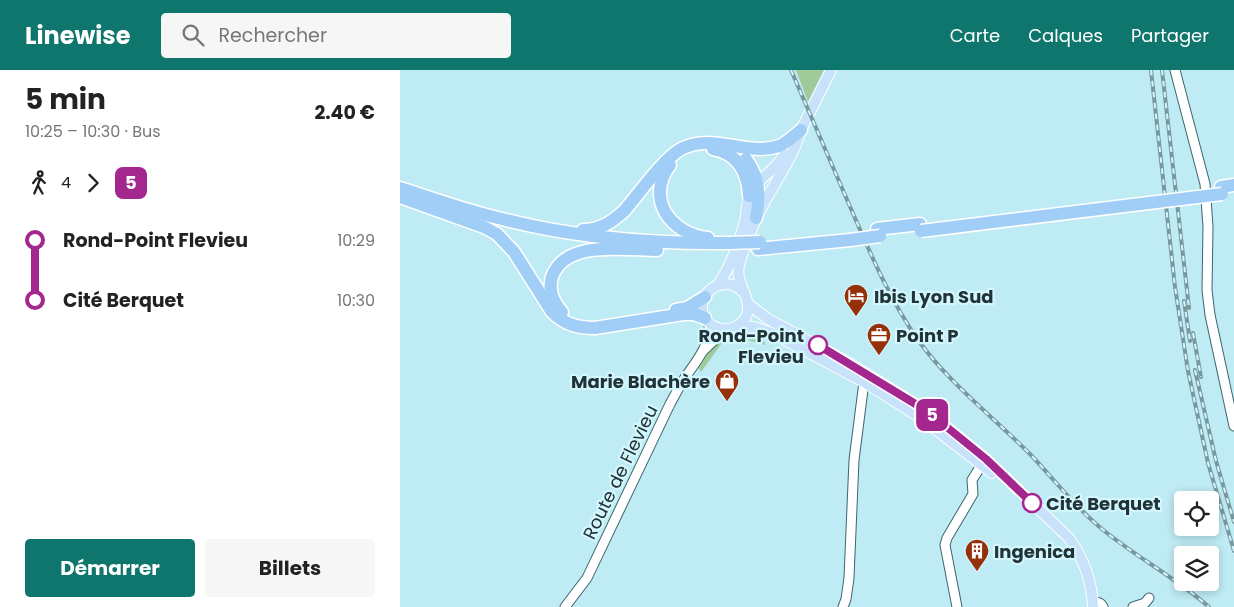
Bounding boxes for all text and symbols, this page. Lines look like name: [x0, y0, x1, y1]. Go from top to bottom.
search box: [161, 13, 511, 58]
text: Linewise: [25, 19, 131, 52]
icon: search: [179, 21, 207, 49]
text: Rechercher: [219, 22, 327, 49]
text: Carte: [950, 23, 1000, 48]
text: Calques: [1028, 23, 1103, 48]
text: Partager: [1131, 23, 1209, 48]
text: 5 min: [25, 80, 106, 119]
text: 2.40 €: [314, 99, 375, 126]
text: 10:25 – 10:30 · Bus: [25, 120, 161, 143]
icon: walk: [25, 169, 53, 197]
icon: forward: [79, 169, 107, 197]
text: 5: [125, 170, 137, 195]
text: 4: [61, 171, 71, 194]
text: Rond-Point Flevieu: [63, 227, 248, 254]
text: 10:29: [337, 229, 375, 252]
hotel icon: Ibis Lyon Sud: [843, 283, 869, 317]
place label: Ibis Lyon Sud: [874, 284, 994, 309]
text: Cité Berquet: [63, 287, 184, 314]
text: 10:30: [337, 289, 375, 312]
office icon: Point P: [866, 322, 892, 356]
place label: Rond-Point Flevieu: [699, 323, 804, 369]
place label: Point P: [896, 323, 959, 348]
marker: Rond-Point Flevieu: [808, 335, 828, 355]
shop icon: Marie Blachère: [714, 368, 740, 402]
place label: Marie Blachère: [571, 369, 710, 394]
line badge: 5: [916, 399, 948, 431]
street label: Route de Flevieu: [577, 401, 663, 543]
text: 5: [926, 402, 938, 427]
place label: Cité Berquet: [1046, 491, 1161, 516]
map controls: [1174, 491, 1219, 591]
button: locate: [1174, 491, 1219, 536]
marker: Cité Berquet: [1022, 493, 1042, 513]
building icon: Ingenica: [964, 538, 990, 572]
button: Démarrer: [25, 539, 195, 597]
button: Billets: [205, 539, 375, 597]
place label: Ingenica: [994, 539, 1075, 564]
button: layers: [1174, 546, 1219, 591]

